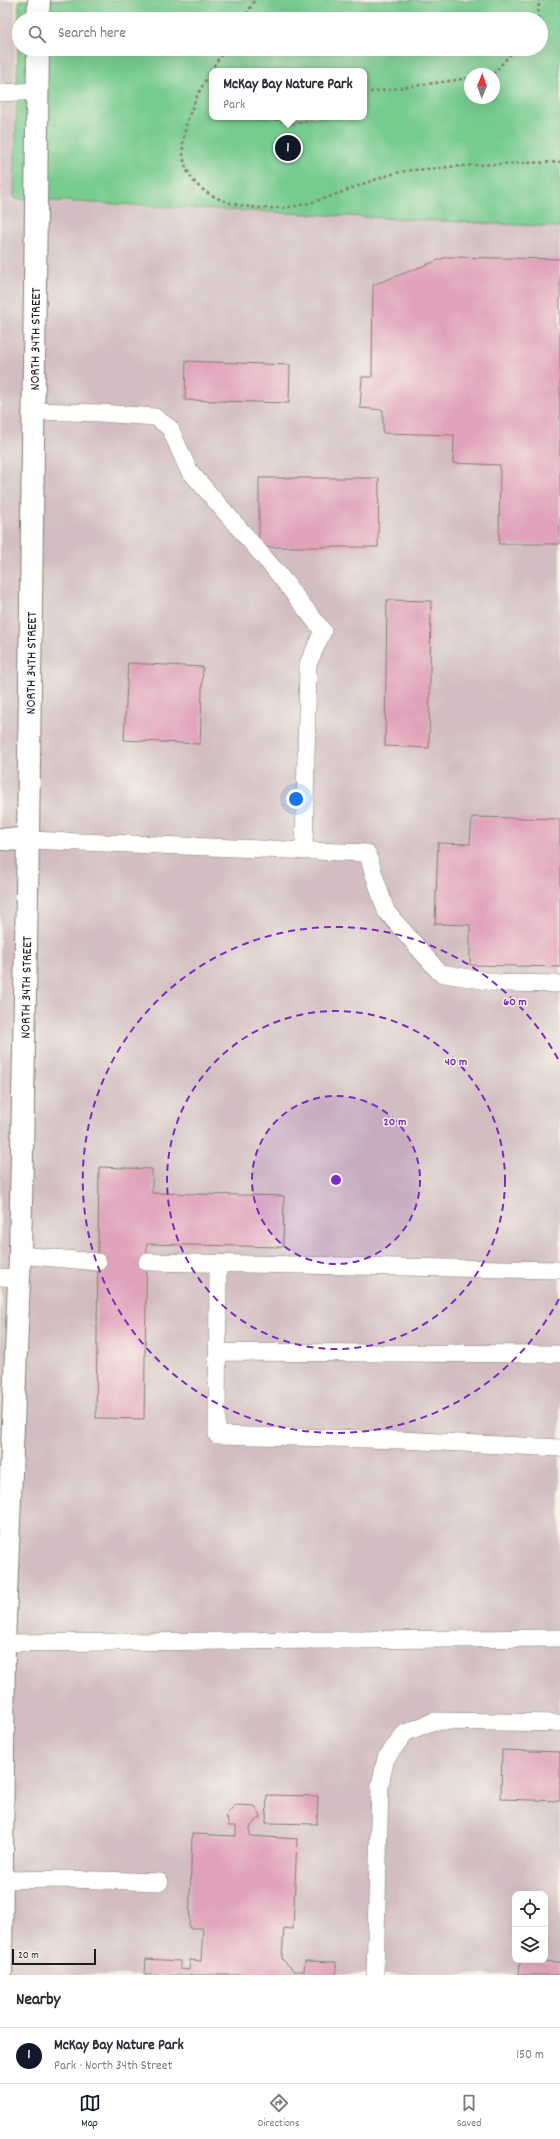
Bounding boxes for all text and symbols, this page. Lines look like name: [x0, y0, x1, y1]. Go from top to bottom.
search box: [12, 12, 548, 56]
icon: search: [26, 23, 48, 45]
text: Search here: [58, 23, 126, 45]
popup: [209, 68, 367, 120]
north arrow: [464, 68, 500, 104]
text: McKay Bay Nature Park: [223, 74, 353, 96]
text: Park: [223, 96, 245, 115]
pin: 1: [275, 133, 301, 163]
street label: NORTH 34TH STREET: [26, 287, 47, 391]
street label: NORTH 34TH STREET: [22, 611, 43, 715]
your location: [286, 789, 306, 809]
street label: NORTH 34TH STREET: [16, 935, 38, 1039]
text: 60 m: [503, 994, 527, 1011]
text: 40 m: [445, 1054, 467, 1071]
text: 20 m: [384, 1114, 406, 1131]
centre of rings: [329, 1173, 343, 1187]
map controls: [512, 1891, 548, 1963]
button: locate: [512, 1891, 548, 1927]
button: layers: [512, 1927, 548, 1963]
scale bar: [12, 1947, 96, 1966]
text: 20 m: [18, 1948, 39, 1964]
text: Nearby: [16, 1989, 60, 2013]
text: McKay Bay Nature Park: [54, 2035, 184, 2057]
text: 1: [28, 2046, 30, 2065]
text: 150 m: [516, 2046, 544, 2065]
text: Park · North 34th Street: [54, 2057, 172, 2076]
tab: Map: [79, 2092, 101, 2132]
tab: Directions: [258, 2092, 300, 2132]
tab: Saved: [457, 2092, 481, 2132]

